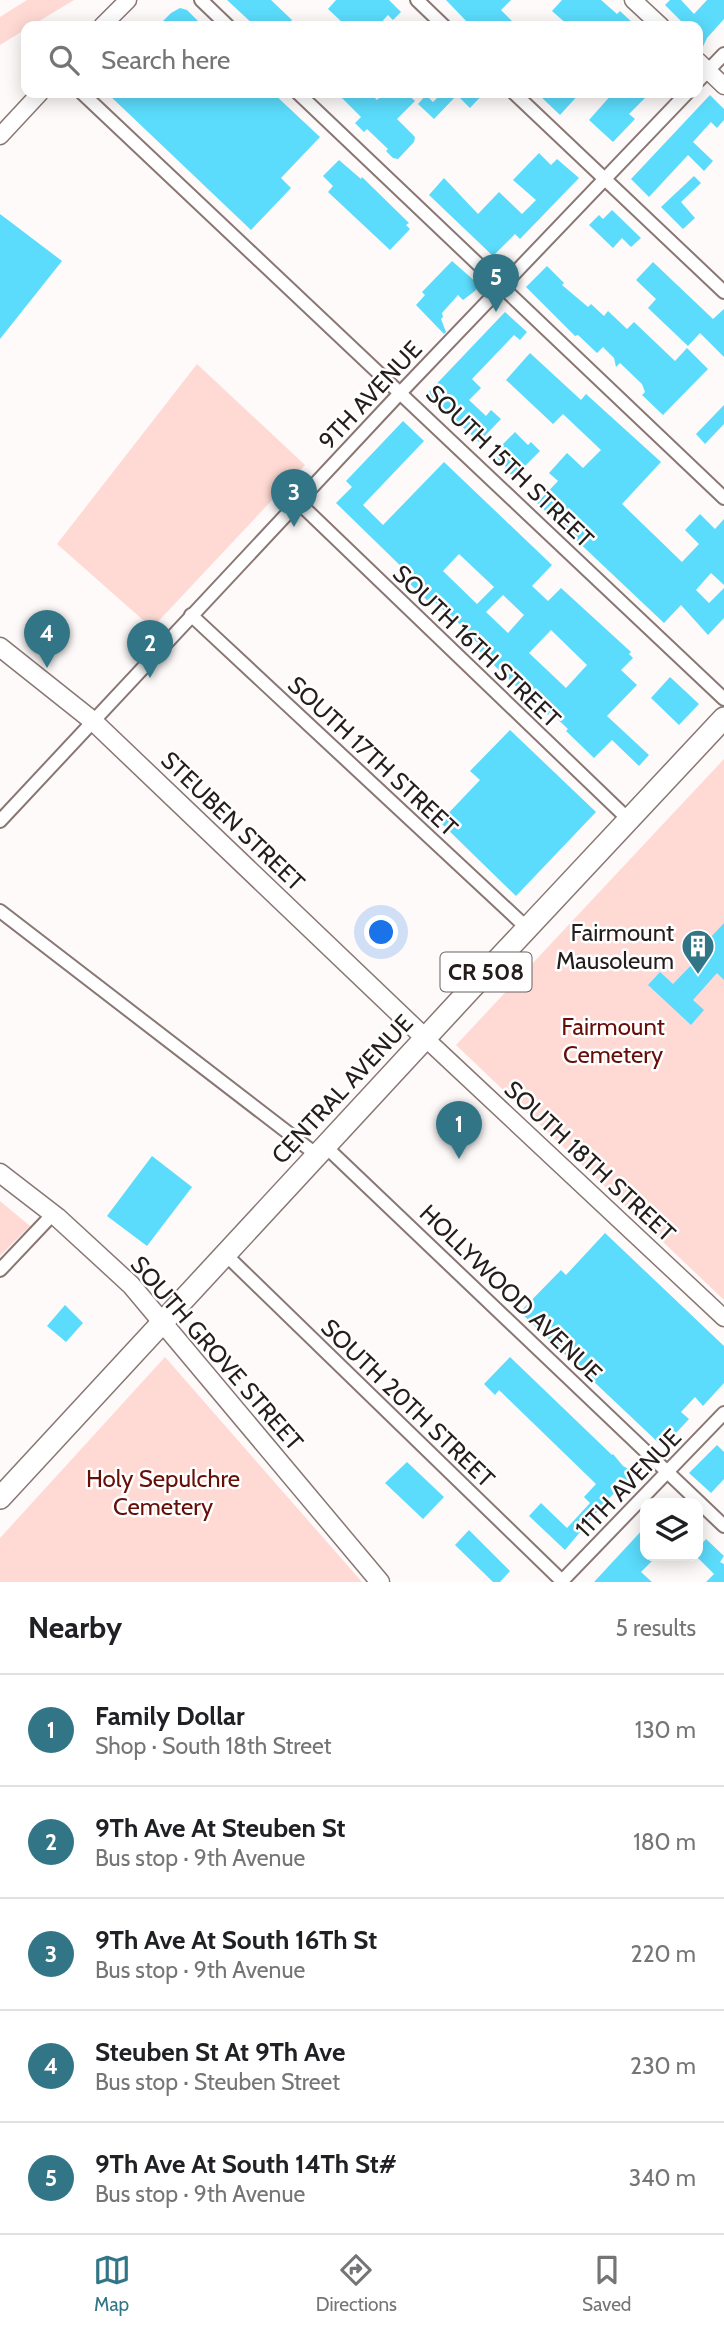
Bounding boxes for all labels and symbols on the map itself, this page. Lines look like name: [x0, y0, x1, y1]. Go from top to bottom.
pin: 5: [473, 254, 519, 312]
street label: 9TH AVENUE: [312, 335, 428, 455]
street label: SOUTH 15TH STREET: [420, 379, 600, 554]
pin: 3: [271, 469, 317, 527]
street label: SOUTH 16TH STREET: [387, 559, 567, 734]
pin: 4: [24, 610, 70, 668]
pin: 2: [127, 620, 173, 678]
street label: SOUTH 17TH STREET: [282, 670, 464, 842]
street label: STEUBEN STREET: [155, 745, 311, 897]
your location: [364, 915, 398, 949]
place label: Fairmount Mausoleum: [556, 918, 674, 975]
building icon: Fairmount Mausoleum: [679, 927, 717, 976]
road number: CR 508: [440, 953, 532, 992]
street label: CENTRAL AVENUE: [265, 1008, 419, 1170]
park label: Fairmount Cemetery: [561, 1012, 665, 1069]
street label: SOUTH 18TH STREET: [499, 1074, 682, 1248]
pin: 1: [436, 1101, 482, 1159]
street label: HOLLYWOOD AVENUE: [414, 1198, 608, 1388]
street label: SOUTH GROVE STREET: [125, 1250, 309, 1456]
street label: SOUTH 20TH STREET: [315, 1313, 501, 1493]
street label: 11TH AVENUE: [569, 1423, 687, 1543]
park label: Holy Sepulchre Cemetery: [86, 1464, 240, 1521]

